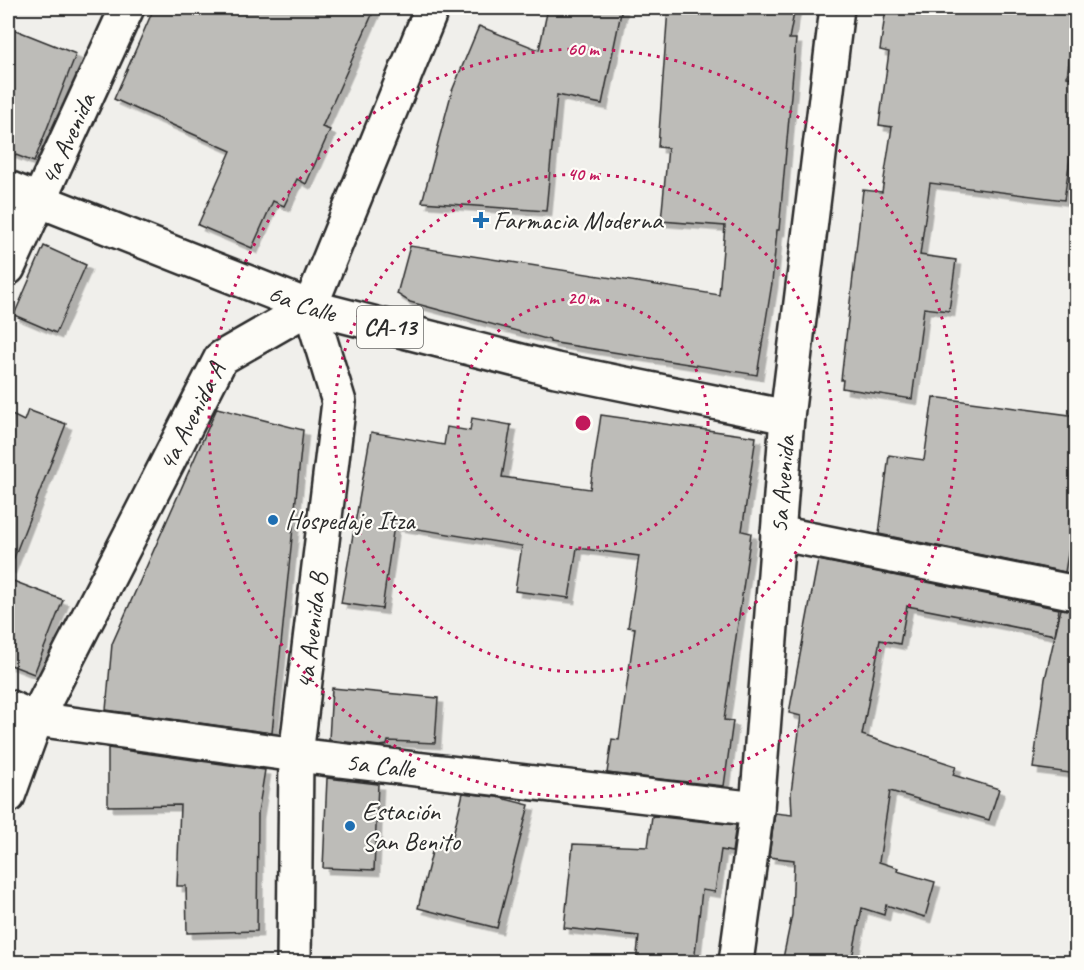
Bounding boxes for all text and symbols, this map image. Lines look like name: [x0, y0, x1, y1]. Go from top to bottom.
text: 60 m: [567, 38, 600, 60]
street label: 4a Avenida: [32, 86, 104, 190]
text: 40 m: [568, 163, 600, 185]
place label: Farmacia Moderna: [493, 204, 664, 237]
marker: Farmacia Moderna: [474, 213, 488, 227]
street label: 6a Calle: [264, 276, 341, 330]
text: 20 m: [568, 287, 600, 309]
road number: CA-13: [357, 306, 423, 348]
street label: 4a Avenida A: [150, 355, 234, 476]
centre of rings: [573, 413, 593, 433]
street label: 5a Avenida: [762, 433, 803, 534]
place label: Hospedaje Itza: [285, 504, 416, 537]
marker: Hospedaje Itza: [266, 513, 280, 527]
street label: 4a Avenida B: [288, 569, 335, 691]
street label: 5a Calle: [344, 745, 418, 786]
place label: Estación San Benito: [362, 795, 462, 858]
marker: Estación San Benito: [343, 819, 357, 833]

